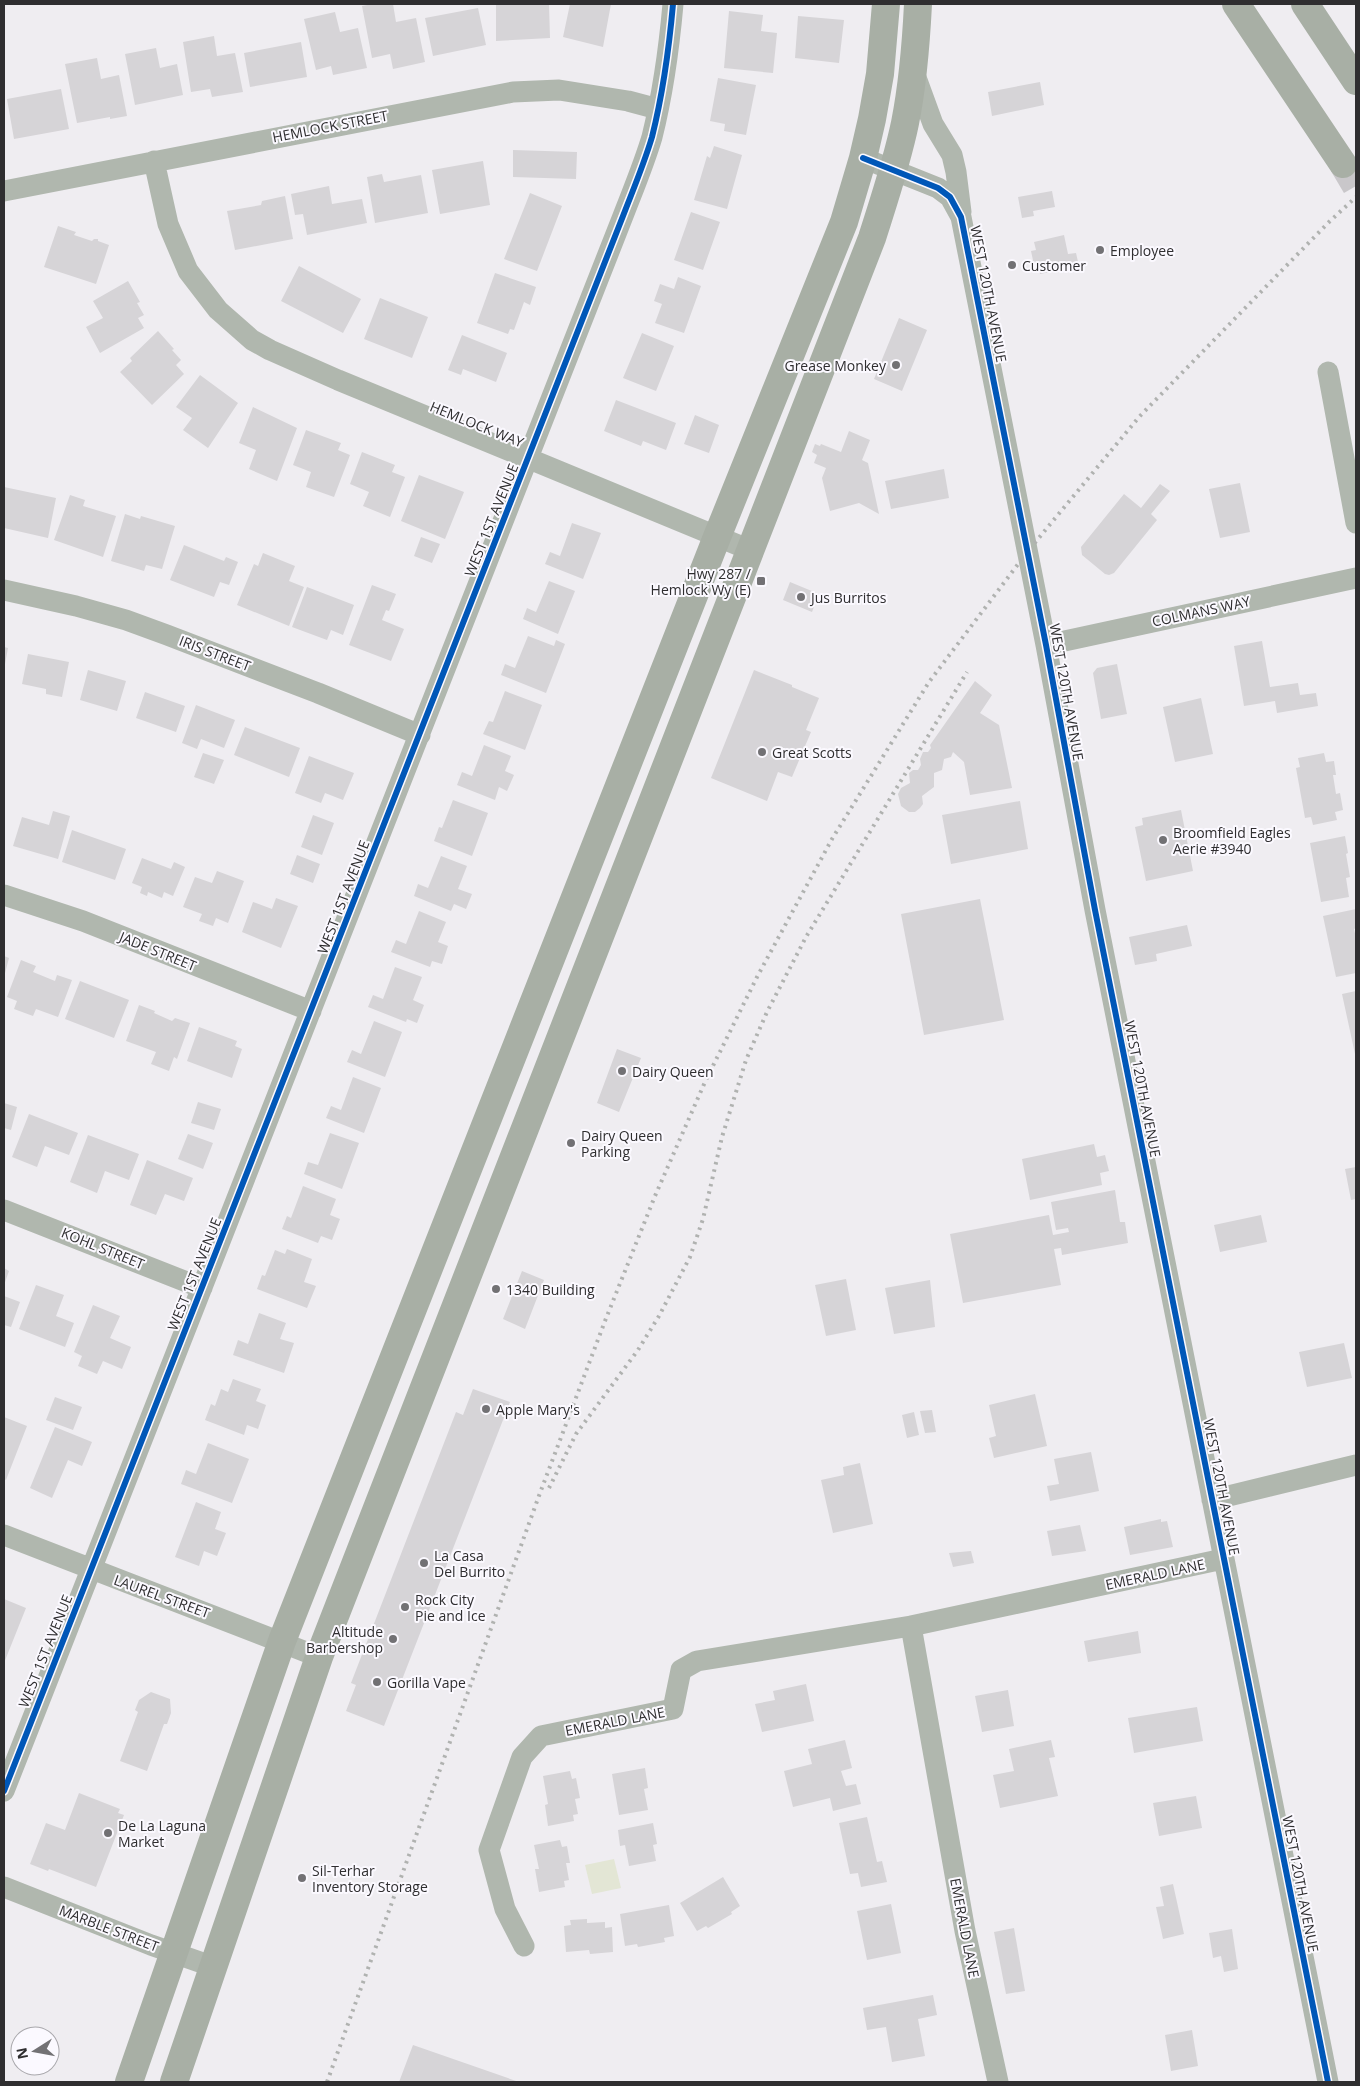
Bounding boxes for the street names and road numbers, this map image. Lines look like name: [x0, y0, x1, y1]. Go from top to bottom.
street label: HEMLOCK STREET: [271, 105, 390, 147]
street label: WEST 120TH AVENUE: [966, 224, 1012, 364]
street label: HEMLOCK WAY: [427, 397, 527, 452]
street label: WEST 1ST AVENUE: [460, 461, 522, 579]
street label: COLMANS WAY: [1150, 591, 1252, 631]
street label: WEST 120TH AVENUE: [1046, 622, 1088, 762]
street label: IRIS STREET: [177, 631, 254, 675]
street label: WEST 1ST AVENUE: [313, 837, 373, 957]
street label: JADE STREET: [115, 926, 200, 975]
street label: WEST 120TH AVENUE: [1120, 1019, 1166, 1159]
street label: WEST 1ST AVENUE: [163, 1215, 225, 1333]
street label: KOHL STREET: [59, 1223, 148, 1273]
street label: WEST 120TH AVENUE: [1199, 1417, 1245, 1557]
street label: EMERALD LANE: [1104, 1554, 1206, 1594]
street label: LAUREL STREET: [111, 1570, 213, 1622]
street label: WEST 1ST AVENUE: [14, 1592, 76, 1710]
street label: EMERALD LANE: [564, 1702, 666, 1740]
street label: WEST 120TH AVENUE: [1278, 1814, 1324, 1954]
street label: EMERALD LANE: [946, 1877, 984, 1979]
street label: MARBLE STREET: [57, 1900, 162, 1956]

